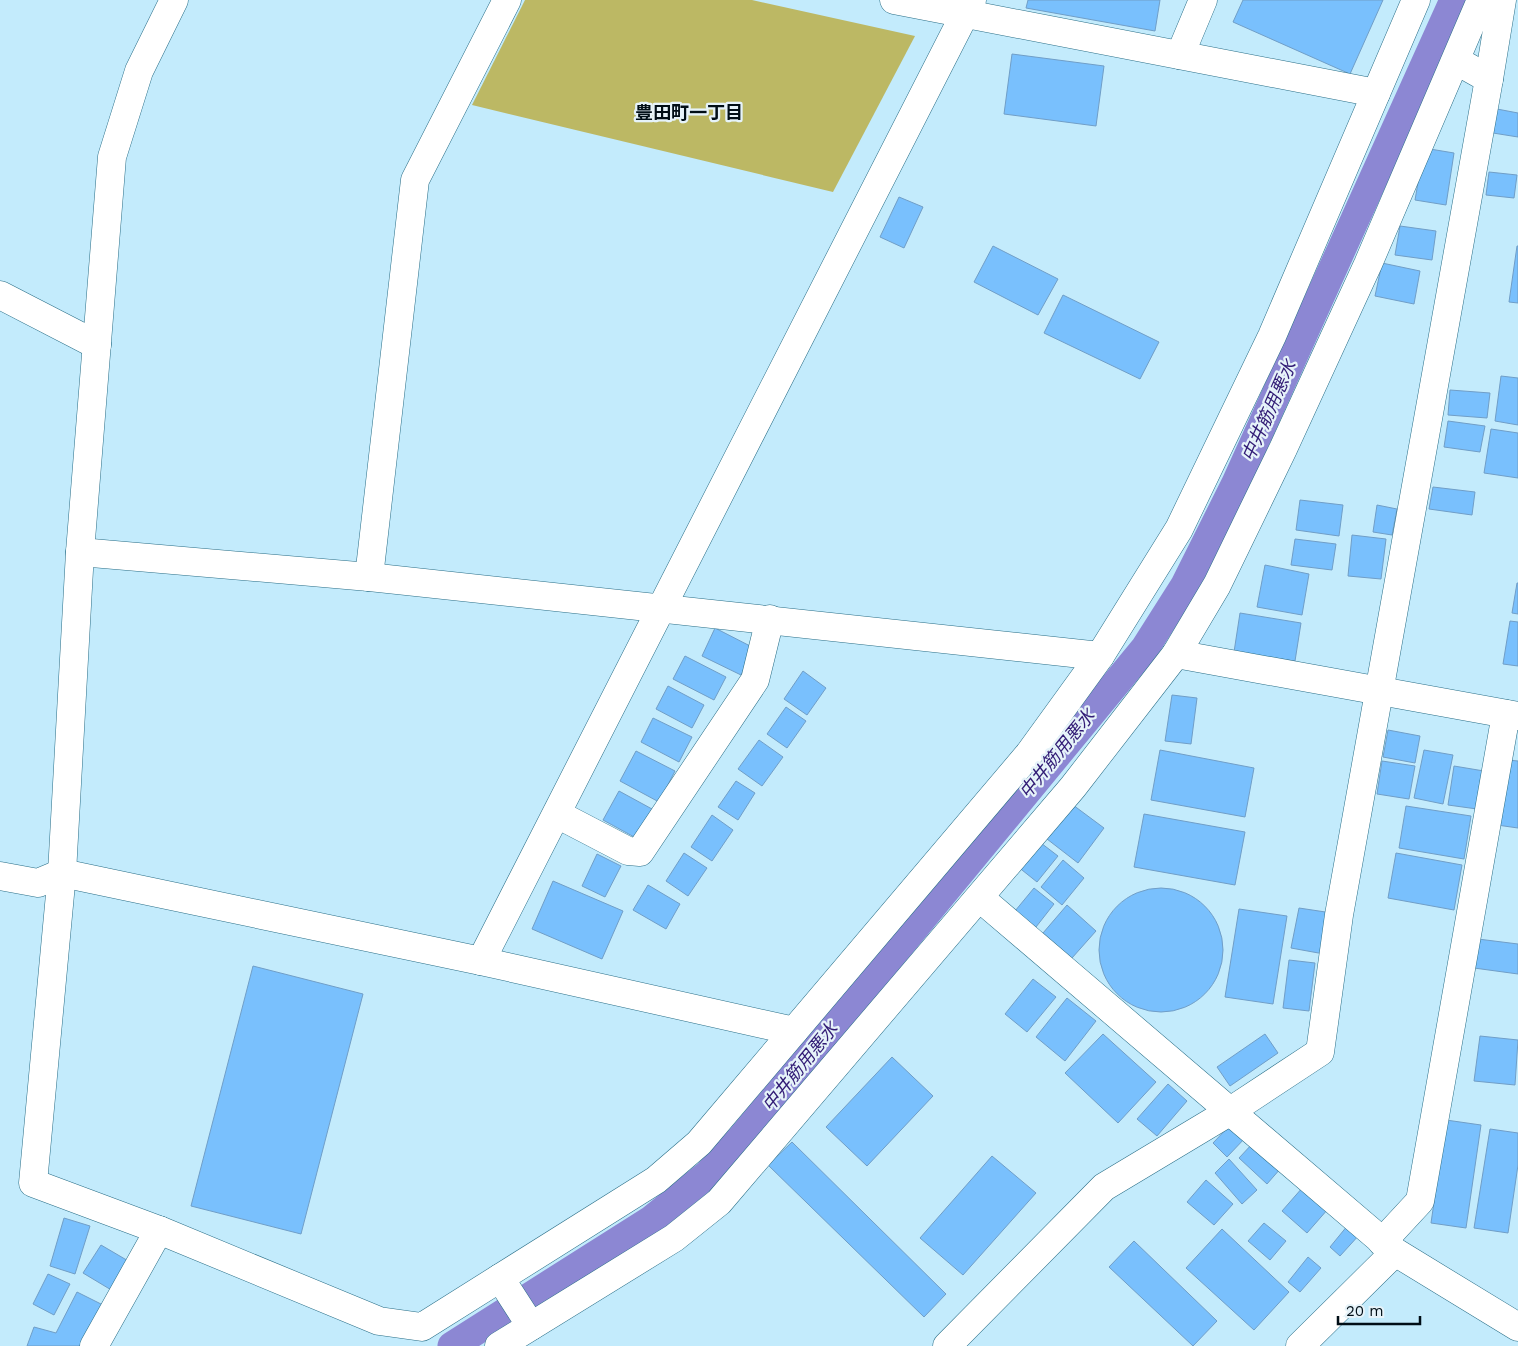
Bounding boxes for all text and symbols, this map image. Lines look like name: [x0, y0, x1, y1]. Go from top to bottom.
district label: 豊田町一丁目: [635, 102, 743, 123]
water label: 中井筋用悪水: [1237, 355, 1301, 464]
water label: 中井筋用悪水: [1014, 704, 1100, 802]
water label: 中井筋用悪水: [757, 1017, 843, 1115]
scale bar: [1338, 1294, 1420, 1326]
text: 20 m: [1346, 1302, 1384, 1320]

